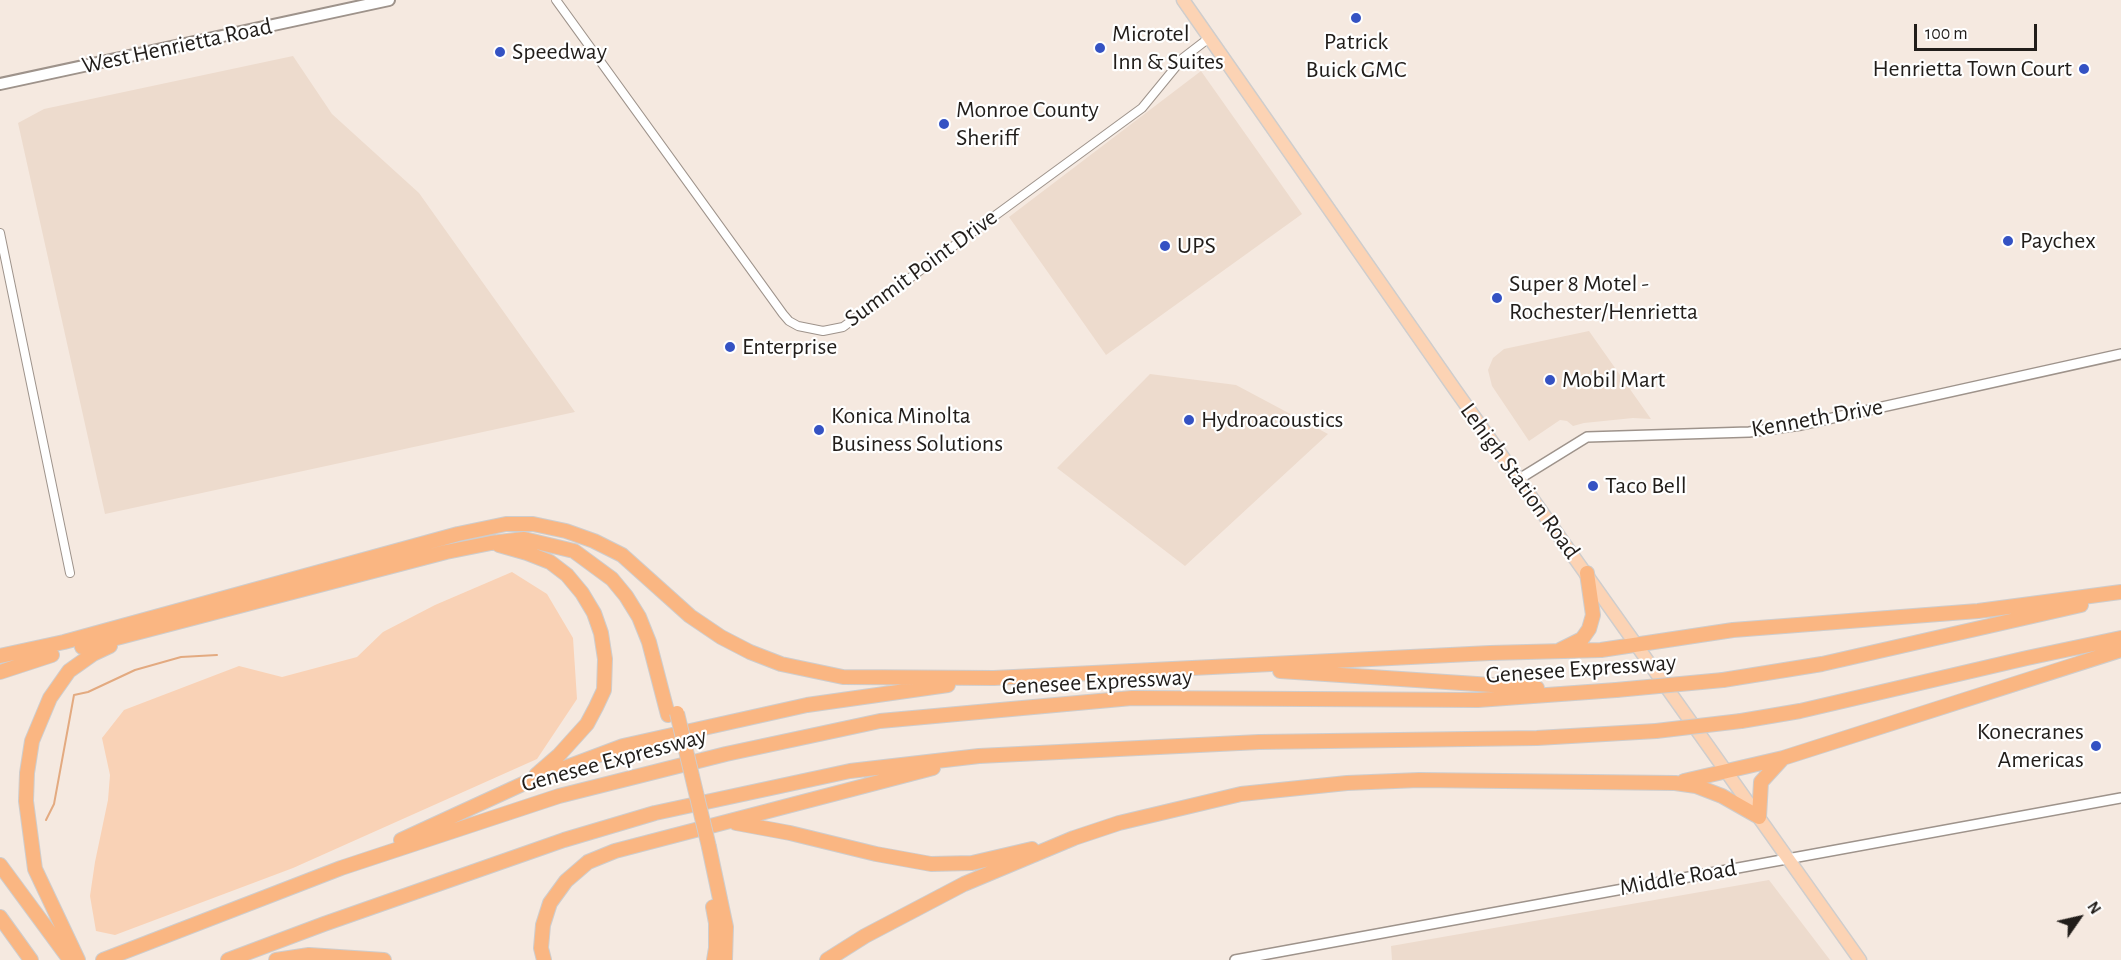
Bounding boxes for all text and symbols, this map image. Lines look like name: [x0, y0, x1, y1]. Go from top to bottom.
marker: Patrick Buick GMC: [1349, 11, 1363, 25]
street label: West Henrietta Road: [79, 12, 275, 80]
scale bar: [1917, 12, 2040, 50]
place label: Microtel Inn & Suites: [1112, 20, 1224, 76]
text: 100 m: [1925, 25, 1968, 43]
place label: Patrick Buick GMC: [1306, 28, 1406, 84]
place label: Speedway: [512, 38, 607, 66]
marker: Microtel Inn & Suites: [1093, 41, 1107, 55]
marker: Speedway: [493, 45, 507, 59]
place label: Henrietta Town Court: [1873, 55, 2072, 83]
marker: Henrietta Town Court: [2077, 62, 2091, 76]
place label: Monroe County Sheriff: [956, 96, 1099, 152]
marker: Monroe County Sheriff: [937, 117, 951, 131]
street label: Summit Point Drive: [839, 203, 1003, 333]
place label: Paychex: [2020, 227, 2096, 255]
place label: UPS: [1177, 232, 1216, 260]
marker: Paychex: [2001, 234, 2015, 248]
marker: UPS: [1158, 239, 1172, 253]
place label: Super 8 Motel - Rochester/Henrietta: [1509, 270, 1698, 326]
marker: Super 8 Motel - Rochester/Henrietta: [1490, 291, 1504, 305]
place label: Enterprise: [742, 333, 837, 361]
marker: Enterprise: [723, 340, 737, 354]
place label: Mobil Mart: [1562, 366, 1665, 394]
marker: Mobil Mart: [1543, 373, 1557, 387]
street label: Kenneth Drive: [1749, 392, 1885, 444]
street label: Lehigh Station Road: [1454, 397, 1586, 565]
place label: Konica Minolta Business Solutions: [831, 402, 1003, 458]
place label: Hydroacoustics: [1201, 406, 1343, 434]
marker: Hydroacoustics: [1182, 413, 1196, 427]
marker: Konica Minolta Business Solutions: [812, 423, 826, 437]
place label: Taco Bell: [1605, 472, 1687, 500]
marker: Taco Bell: [1586, 479, 1600, 493]
street label: Genesee Expressway: [1485, 648, 1677, 690]
street label: Genesee Expressway: [1001, 663, 1193, 701]
place label: Konecranes Americas: [1977, 718, 2084, 774]
street label: Genesee Expressway: [518, 721, 710, 799]
marker: Konecranes Americas: [2089, 739, 2103, 753]
street label: Middle Road: [1617, 854, 1739, 902]
north arrow: [2049, 888, 2109, 948]
text: N: [2084, 899, 2104, 917]

